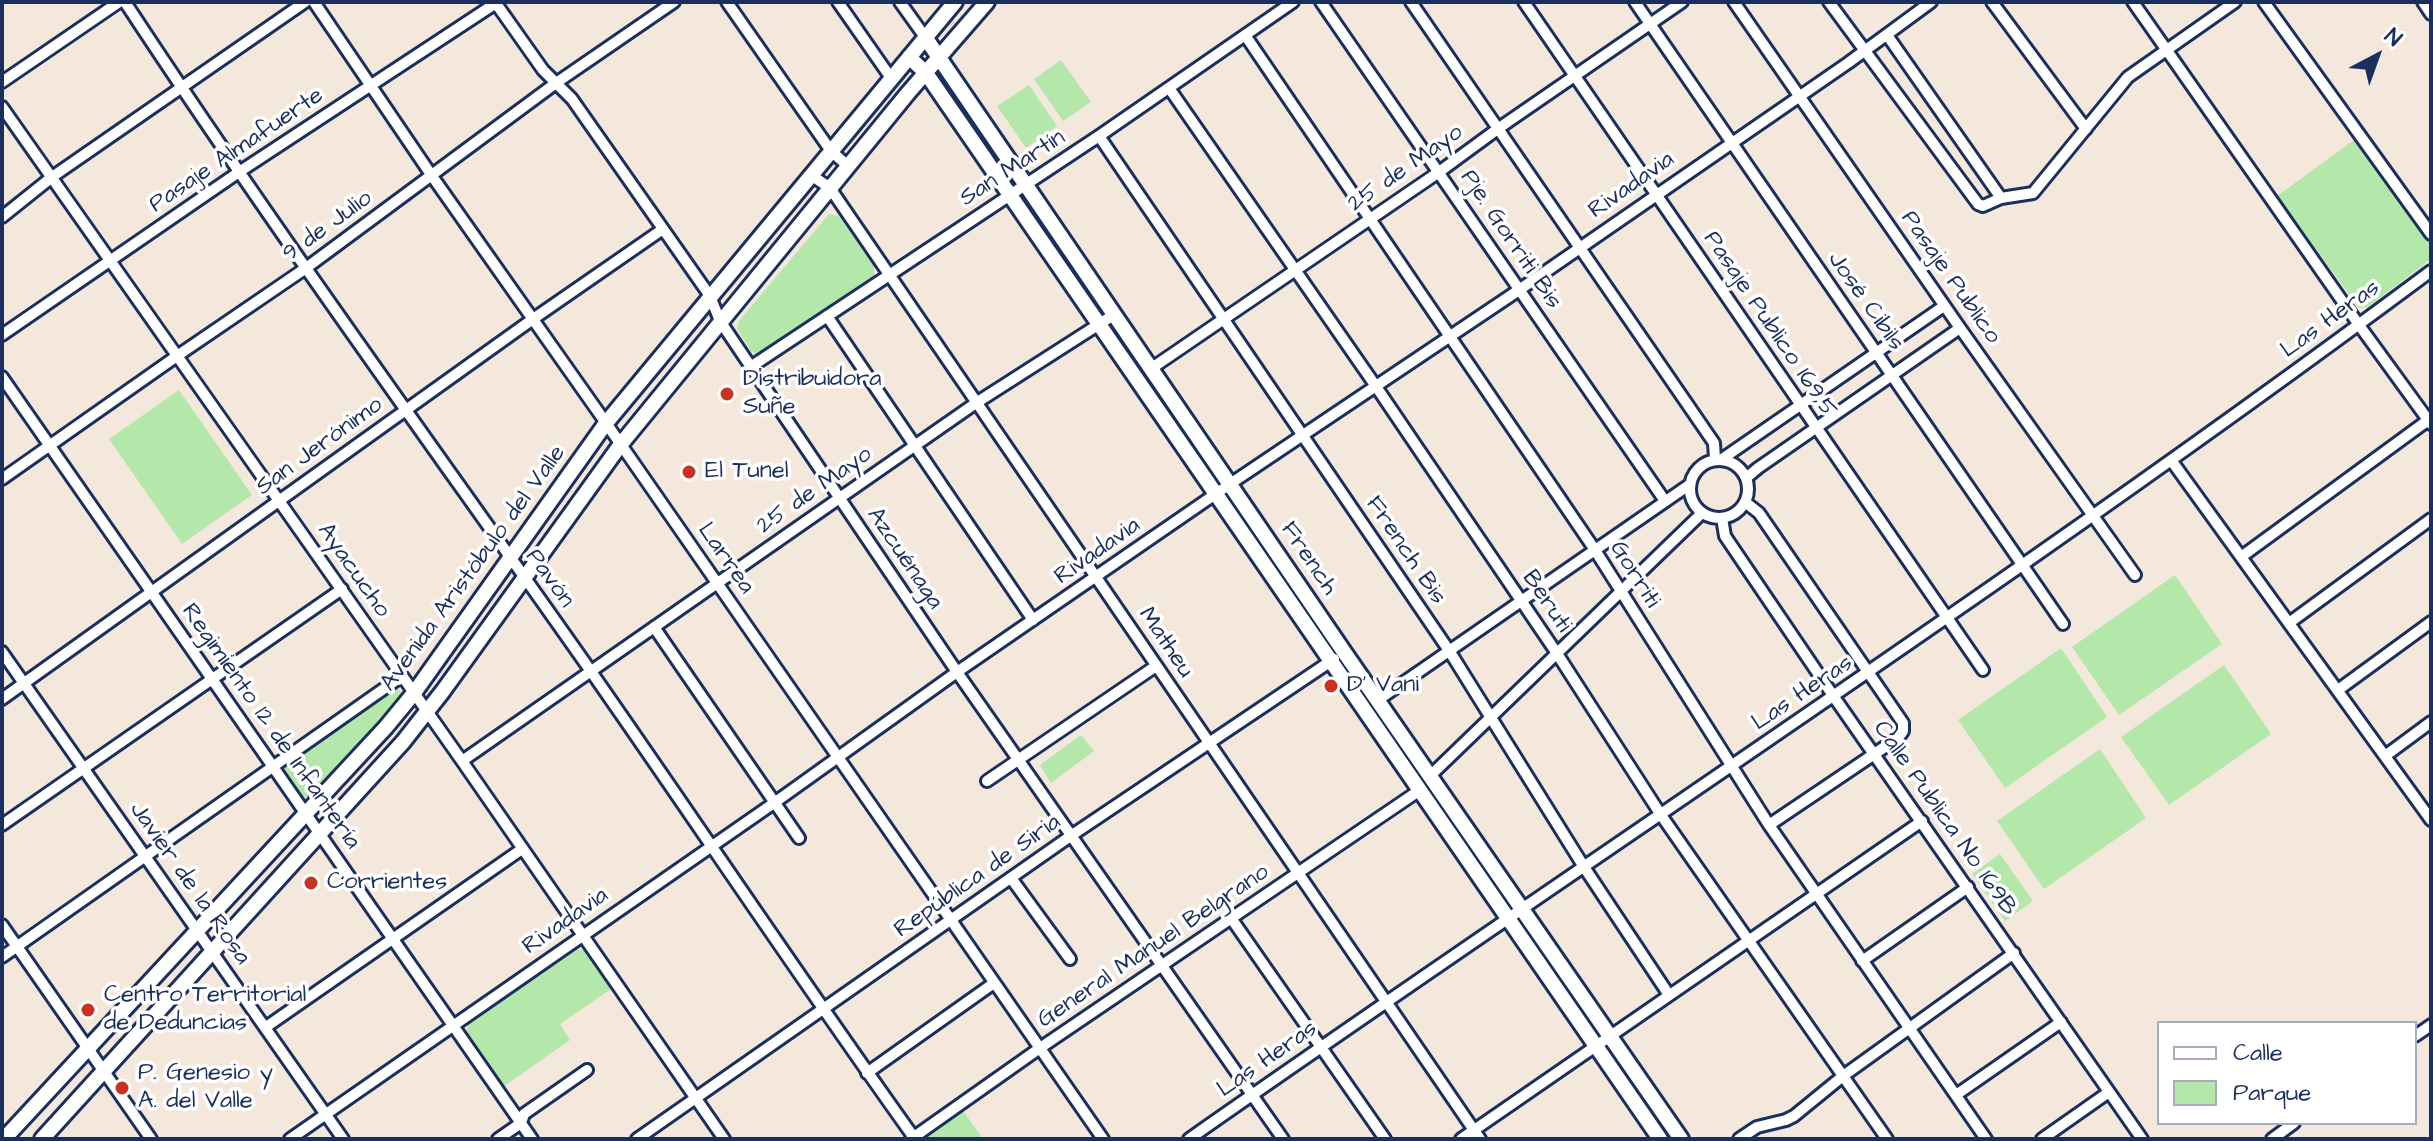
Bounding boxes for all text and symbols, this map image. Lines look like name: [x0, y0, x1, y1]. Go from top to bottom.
north arrow: [2337, 16, 2417, 96]
text: N: [2378, 21, 2408, 54]
street label: Pasaje Almafuerte: [144, 82, 330, 220]
street label: 25 de Mayo: [1343, 119, 1469, 219]
street label: San Martín: [955, 124, 1071, 214]
street label: Rivadavia: [1584, 146, 1680, 226]
street label: Pje. Gorriti Bis: [1453, 165, 1567, 315]
street label: 9 de Julio: [277, 185, 379, 269]
street label: Pasaje Publico: [1894, 206, 2006, 350]
street label: Pasaje Publico 169,5: [1696, 226, 1842, 424]
street label: José Cibils: [1820, 247, 1910, 357]
street label: Las Heras: [2276, 274, 2386, 366]
place label: Distribuidora Suñe: [743, 366, 881, 422]
marker: Distribuidora Suñe: [718, 385, 736, 403]
street label: San Jerónimo: [251, 391, 389, 503]
street label: Avenida Aristóbulo del Valle: [375, 440, 573, 698]
street label: 25 de Mayo: [752, 441, 878, 541]
place label: El Tunel: [705, 458, 788, 486]
marker: El Tunel: [680, 463, 698, 481]
street label: French Bis: [1358, 491, 1452, 611]
street label: Azcuénaga: [860, 503, 948, 615]
street label: Rivadavia: [1050, 512, 1146, 592]
street label: French: [1273, 517, 1343, 601]
street label: Ayacucho: [310, 518, 396, 624]
street label: Larrea: [690, 518, 760, 600]
street label: Gorriti: [1602, 536, 1666, 614]
street label: Pavón: [518, 544, 580, 614]
street label: Beruti: [1515, 565, 1577, 639]
street label: Regimiento 12 de Infantería: [174, 599, 366, 855]
street label: Matheu: [1131, 602, 1199, 684]
street label: Las Heras: [1747, 650, 1859, 738]
place label: D' Vani: [1347, 672, 1419, 700]
marker: D' Vani: [1322, 677, 1340, 695]
street label: Calle Publica No 169B: [1866, 716, 2022, 922]
street label: Javier de la Rosa: [122, 797, 256, 971]
street label: República de Siria: [889, 809, 1067, 945]
street label: General Manuel Belgrano: [1033, 859, 1275, 1035]
place label: Corrientes: [327, 869, 447, 897]
marker: Corrientes: [302, 874, 320, 892]
street label: Rivadavia: [518, 882, 614, 962]
place label: Centro Territorial de Deduncias: [104, 982, 306, 1038]
marker: Centro Territorial de Deduncias: [79, 1001, 97, 1019]
street label: Las Heras: [1212, 1015, 1324, 1105]
legend: [2157, 1021, 2417, 1125]
text: Calle: [2233, 1036, 2283, 1070]
place label: P. Genesio y A. del Valle: [138, 1060, 273, 1116]
text: Parque: [2233, 1076, 2311, 1110]
marker: P. Genesio y A. del Valle: [113, 1079, 131, 1097]

